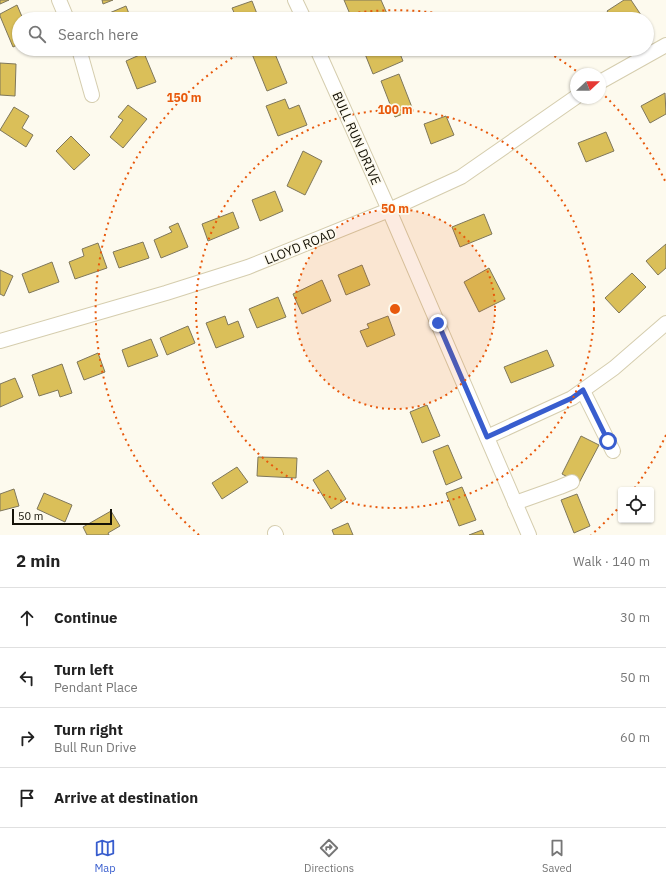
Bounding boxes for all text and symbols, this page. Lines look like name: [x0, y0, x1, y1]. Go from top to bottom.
search box: [12, 12, 654, 56]
icon: search: [26, 23, 48, 45]
text: Search here: [58, 25, 138, 44]
north arrow: [570, 68, 606, 104]
street label: BULL RUN DRIVE: [328, 89, 385, 188]
text: 150 m: [166, 90, 202, 105]
text: 100 m: [377, 102, 413, 117]
text: 50 m: [381, 201, 409, 216]
street label: LLOYD ROAD: [262, 224, 338, 268]
centre of rings: [388, 302, 402, 316]
route end: [429, 314, 447, 332]
route start: [599, 432, 617, 450]
map controls: [618, 487, 654, 523]
button: locate: [618, 487, 654, 523]
scale bar: [12, 507, 112, 526]
text: 50 m: [18, 509, 43, 523]
text: 2 min: [16, 550, 60, 572]
text: Walk · 140 m: [573, 553, 650, 570]
icon: ahead: [16, 607, 38, 629]
text: Continue: [54, 608, 118, 627]
text: 30 m: [620, 609, 650, 626]
text: Turn left: [54, 660, 114, 679]
icon: left: [16, 667, 38, 689]
text: 50 m: [620, 669, 650, 686]
text: Pendant Place: [54, 679, 138, 696]
text: Turn right: [54, 720, 123, 739]
icon: right: [16, 727, 38, 749]
text: 60 m: [620, 729, 650, 746]
text: Bull Run Drive: [54, 739, 136, 756]
icon: arrive: [16, 787, 38, 809]
text: Arrive at destination: [54, 788, 198, 807]
tab: Map: [94, 837, 116, 875]
tab: Directions: [304, 837, 354, 875]
tab: Saved: [542, 837, 572, 875]

